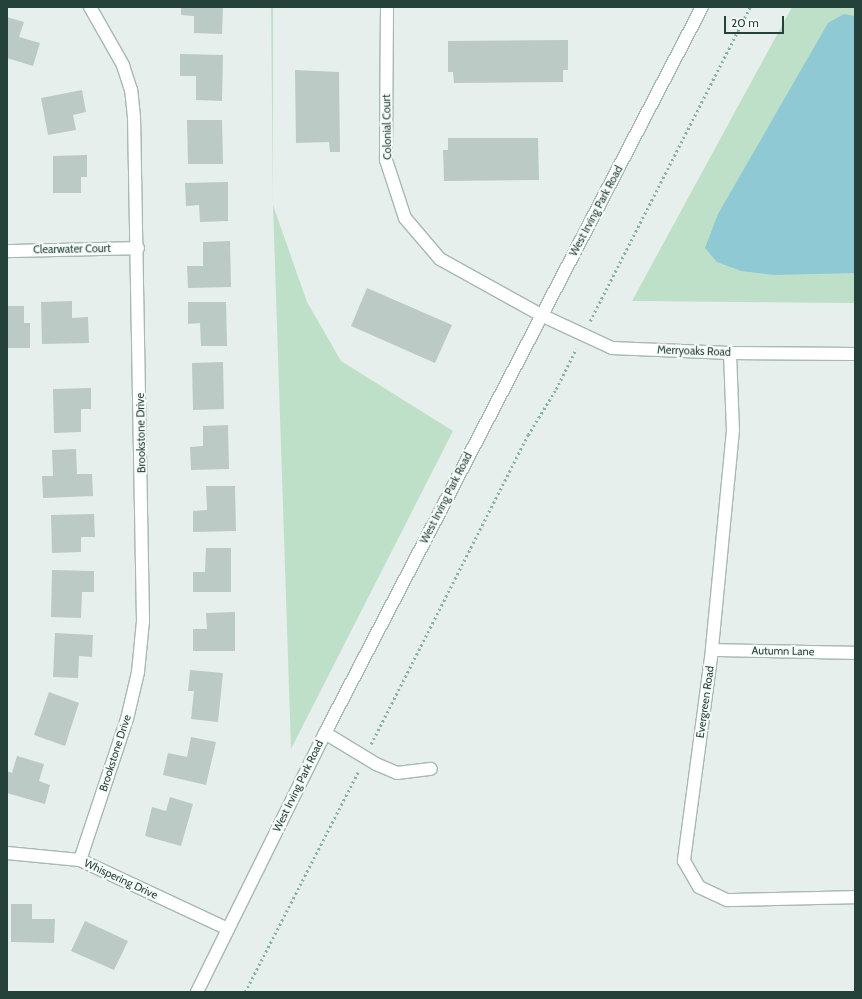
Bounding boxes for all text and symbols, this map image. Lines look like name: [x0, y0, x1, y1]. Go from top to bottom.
scale bar: [726, 8, 786, 34]
text: 20 m: [731, 15, 759, 30]
street label: Colonial Court: [380, 94, 394, 160]
street label: West Irving Park Road: [567, 164, 625, 258]
street label: Clearwater Court: [33, 242, 111, 256]
street label: Merryoaks Road: [657, 343, 731, 359]
street label: Brookstone Drive: [134, 393, 148, 473]
street label: West Irving Park Road: [417, 450, 475, 546]
street label: Autumn Lane: [752, 644, 814, 658]
street label: Evergreen Road: [693, 665, 717, 739]
street label: Brookstone Drive: [96, 713, 134, 793]
street label: West Irving Park Road: [270, 738, 326, 834]
street label: Whispering Drive: [82, 856, 160, 902]

